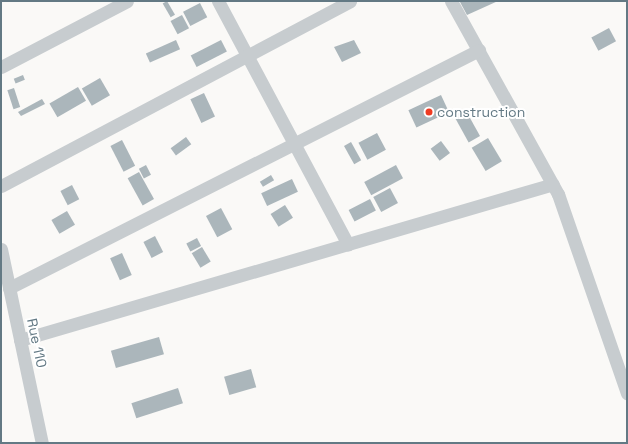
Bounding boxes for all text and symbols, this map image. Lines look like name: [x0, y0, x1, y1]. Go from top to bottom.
place label: construction: [437, 104, 525, 120]
marker: construction: [424, 107, 434, 117]
street label: Rue 110: [24, 317, 50, 369]

